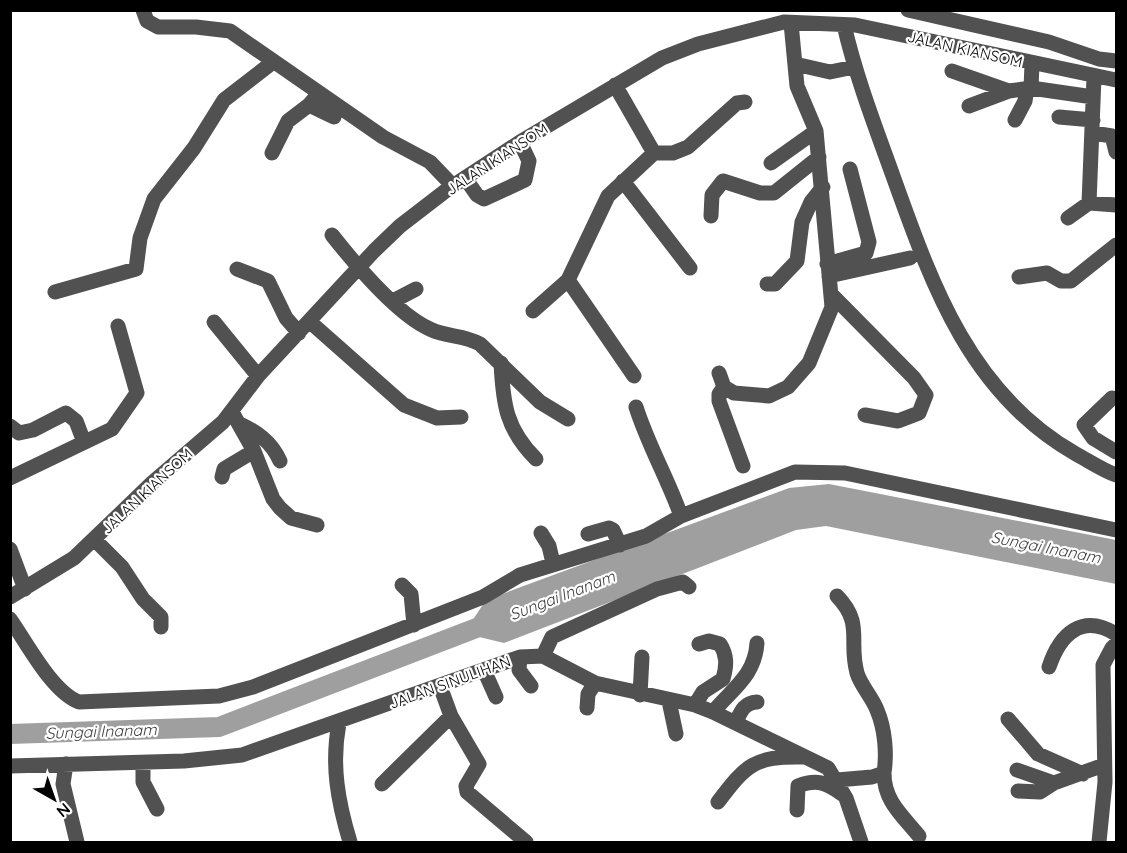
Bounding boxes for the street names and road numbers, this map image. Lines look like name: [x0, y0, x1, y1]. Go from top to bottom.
street label: JALAN KIANSOM: [906, 27, 1024, 71]
street label: JALAN KIANSOM: [443, 119, 551, 199]
street label: JALAN KIANSOM: [98, 444, 196, 538]
street label: JALAN SINULIHAN: [387, 651, 513, 713]

